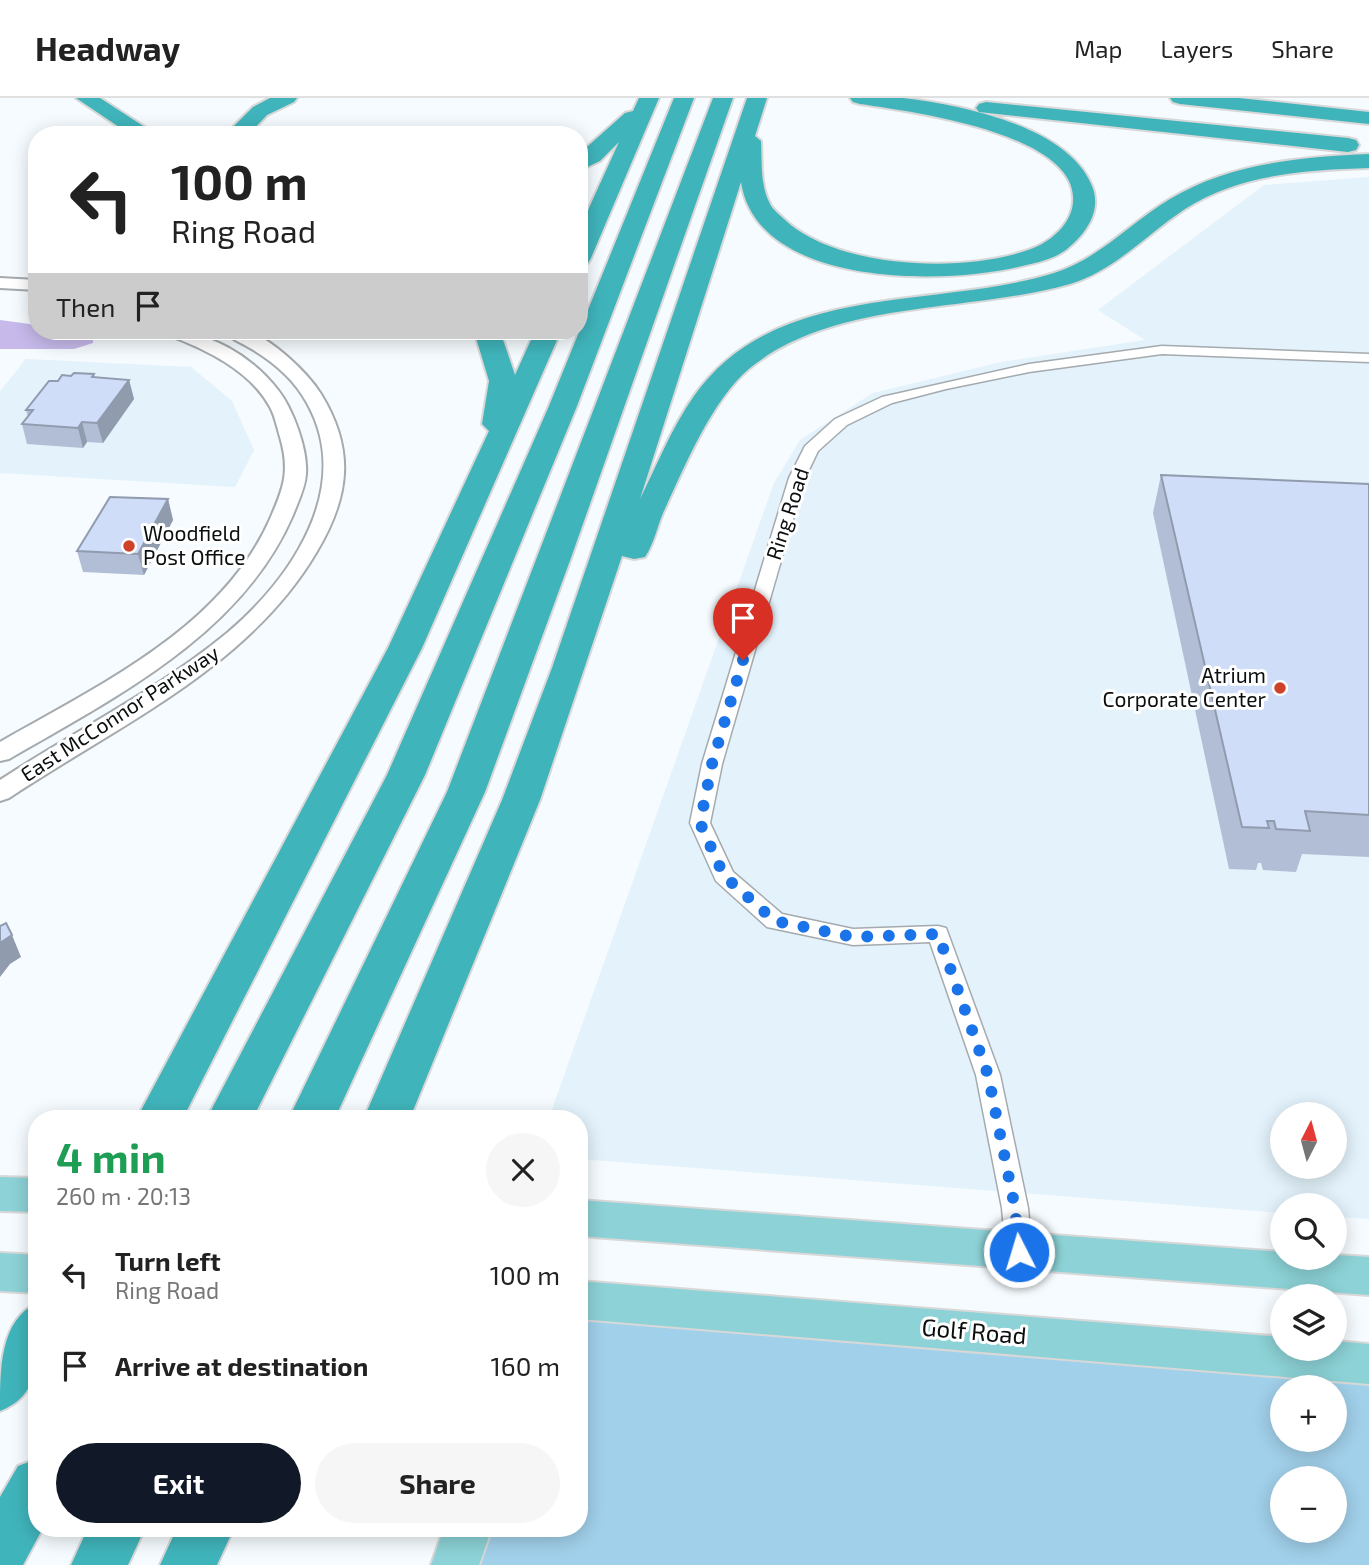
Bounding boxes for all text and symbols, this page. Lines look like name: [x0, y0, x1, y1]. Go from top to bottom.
text: Headway: [35, 28, 180, 68]
text: Map: [1074, 34, 1122, 63]
text: Layers: [1160, 34, 1233, 63]
text: Share: [1271, 34, 1334, 63]
text: 100 m: [171, 151, 308, 210]
icon: left: [56, 154, 147, 245]
text: Ring Road: [171, 211, 316, 249]
icon: arrive: [129, 287, 167, 325]
text: Then: [56, 291, 115, 322]
street label: Ring Road: [760, 464, 813, 563]
place label: Woodfield Post Office: [143, 520, 245, 569]
marker: Woodfield Post Office: [121, 538, 137, 554]
pin: [713, 588, 773, 660]
icon: arrive: [724, 599, 762, 637]
street label: East McConnor Parkway: [15, 639, 223, 786]
place label: Atrium Corporate Center: [1103, 662, 1267, 711]
marker: Atrium Corporate Center: [1272, 680, 1288, 696]
north arrow: [1270, 1102, 1348, 1180]
map controls: [1270, 1102, 1347, 1543]
text: 4 min: [56, 1131, 166, 1181]
button: close: [486, 1133, 560, 1207]
text: 260 m · 20:13: [56, 1182, 191, 1210]
button: search: [1270, 1193, 1347, 1270]
position arrow: [982, 1215, 1056, 1289]
text: Turn left: [115, 1245, 221, 1276]
icon: left: [56, 1256, 94, 1294]
text: 100 m: [490, 1259, 560, 1290]
text: Ring Road: [115, 1276, 219, 1304]
button: layers: [1270, 1284, 1347, 1361]
street label: Golf Road: [921, 1311, 1028, 1350]
icon: arrive: [56, 1347, 94, 1385]
text: Arrive at destination: [115, 1350, 368, 1381]
text: 160 m: [491, 1350, 560, 1381]
button: +: [1270, 1375, 1347, 1452]
button: Exit: [56, 1443, 301, 1523]
button: Share: [315, 1443, 560, 1523]
button: −: [1270, 1466, 1347, 1543]

